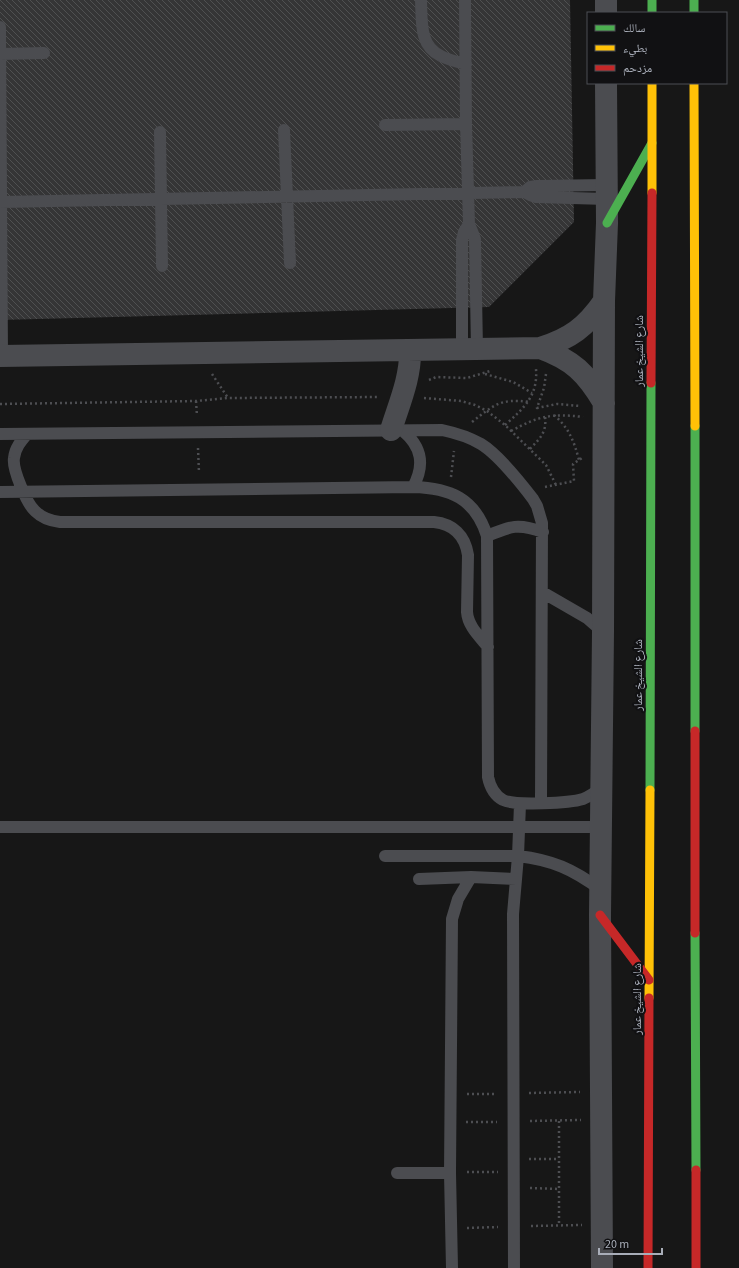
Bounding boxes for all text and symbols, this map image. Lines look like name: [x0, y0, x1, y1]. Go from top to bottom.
legend: [587, 12, 727, 84]
text: سالك: [623, 20, 645, 37]
text: بطيء: [623, 40, 647, 58]
text: مزدحم: [623, 60, 652, 77]
street label: شارع الشيخ عمار: [631, 315, 648, 388]
street label: شارع الشيخ عمار: [630, 639, 647, 712]
street label: شارع الشيخ عمار: [629, 963, 646, 1036]
scale bar: [599, 1230, 662, 1256]
text: 20 m: [605, 1236, 629, 1253]

